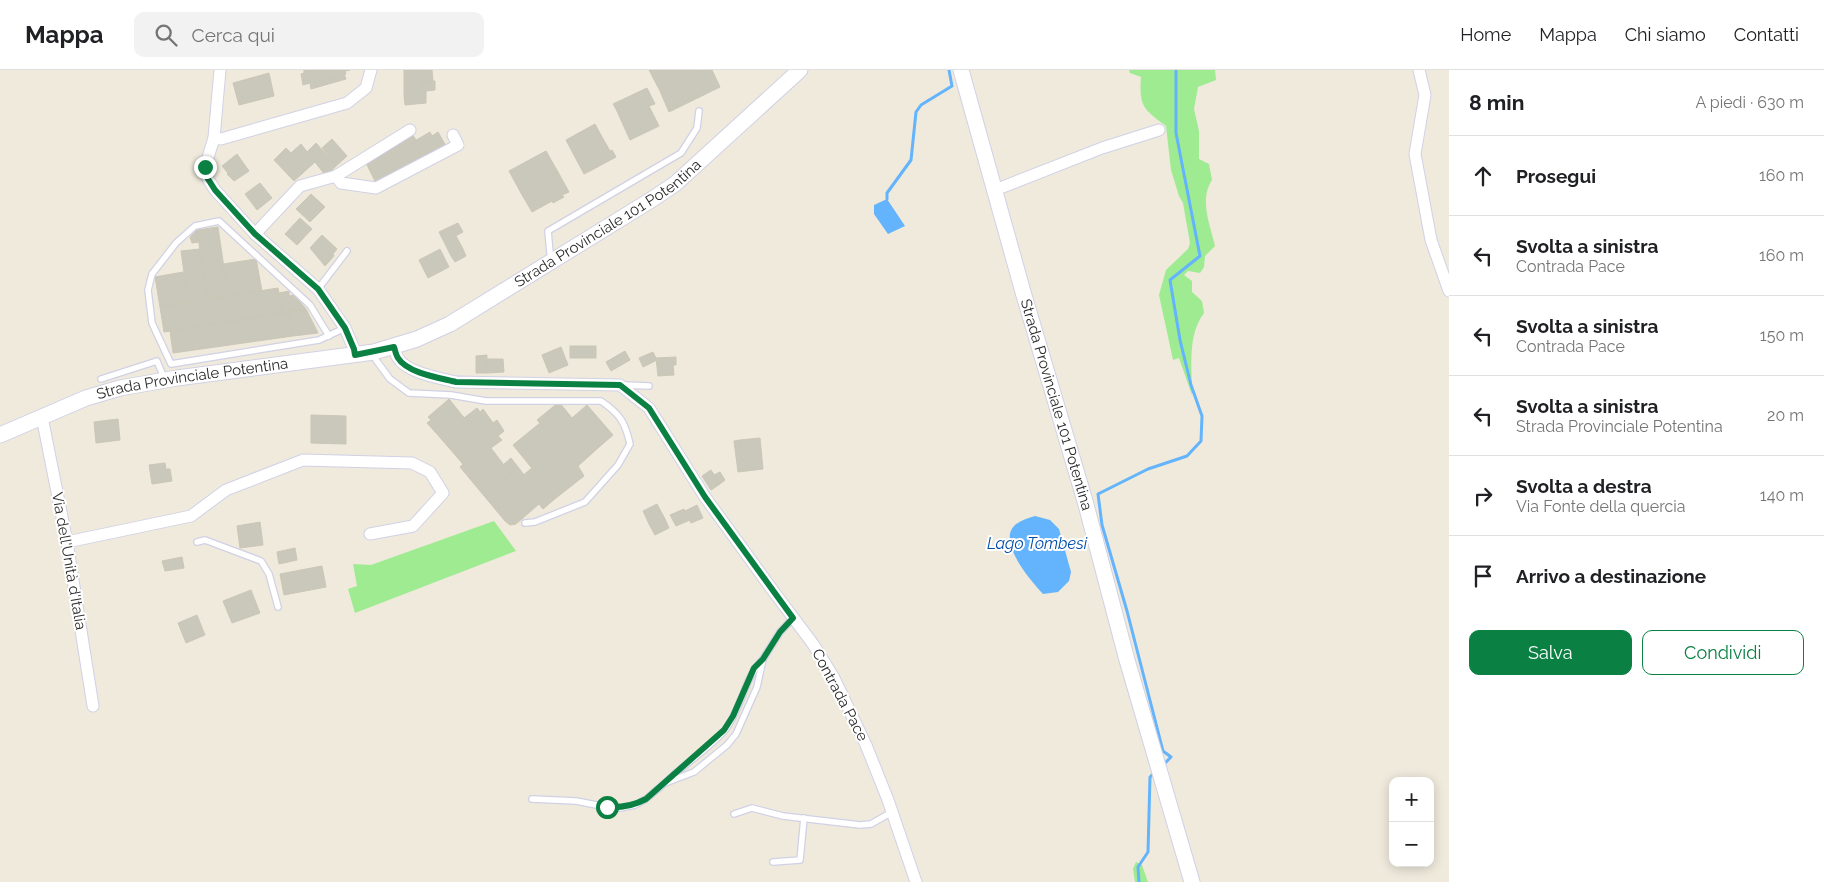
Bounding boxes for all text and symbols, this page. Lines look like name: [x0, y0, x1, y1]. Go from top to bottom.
search box: [134, 12, 484, 57]
text: Mappa: [25, 20, 104, 49]
icon: search: [152, 21, 180, 49]
text: Cerca qui: [192, 24, 275, 46]
text: Home: [1460, 24, 1511, 45]
text: Mappa: [1539, 24, 1597, 45]
text: Chi siamo: [1625, 24, 1706, 45]
text: Contatti: [1734, 24, 1799, 45]
text: 8 min: [1469, 90, 1524, 115]
text: A piedi · 630 m: [1695, 93, 1804, 112]
route end: [194, 156, 217, 179]
street label: Strada Provinciale 101 Potentina: [511, 156, 705, 291]
icon: ahead: [1469, 162, 1497, 190]
text: Prosegui: [1516, 165, 1596, 187]
text: 160 m: [1759, 166, 1804, 185]
text: Svolta a sinistra: [1516, 235, 1658, 257]
icon: left: [1469, 242, 1497, 270]
text: 160 m: [1759, 246, 1804, 265]
text: Contrada Pace: [1516, 257, 1625, 276]
street label: Strada Provinciale 101 Potentina: [1017, 297, 1096, 512]
text: Svolta a sinistra: [1516, 315, 1658, 337]
icon: left: [1469, 322, 1497, 350]
text: 150 m: [1760, 326, 1804, 345]
text: Contrada Pace: [1516, 337, 1625, 356]
street label: Strada Provinciale Potentina: [94, 354, 289, 403]
text: Svolta a sinistra: [1516, 395, 1658, 417]
icon: left: [1469, 402, 1497, 430]
text: 20 m: [1767, 406, 1804, 425]
text: Strada Provinciale Potentina: [1516, 417, 1723, 436]
text: Svolta a destra: [1516, 475, 1652, 497]
icon: right: [1469, 482, 1497, 510]
text: 140 m: [1760, 486, 1804, 505]
street label: Via dell'Unità d'Italia: [48, 491, 90, 631]
text: Via Fonte della quercia: [1516, 497, 1685, 516]
water label: Lago Tombesi: [987, 534, 1088, 553]
icon: arrive: [1469, 562, 1497, 590]
text: Arrivo a destinazione: [1516, 565, 1706, 587]
button: Salva: [1469, 630, 1632, 675]
button: Condividi: [1642, 630, 1804, 675]
street label: Contrada Pace: [808, 646, 872, 744]
map controls: [1389, 777, 1434, 867]
button: +: [1389, 777, 1434, 822]
route start: [596, 796, 619, 819]
button: −: [1389, 822, 1434, 867]

